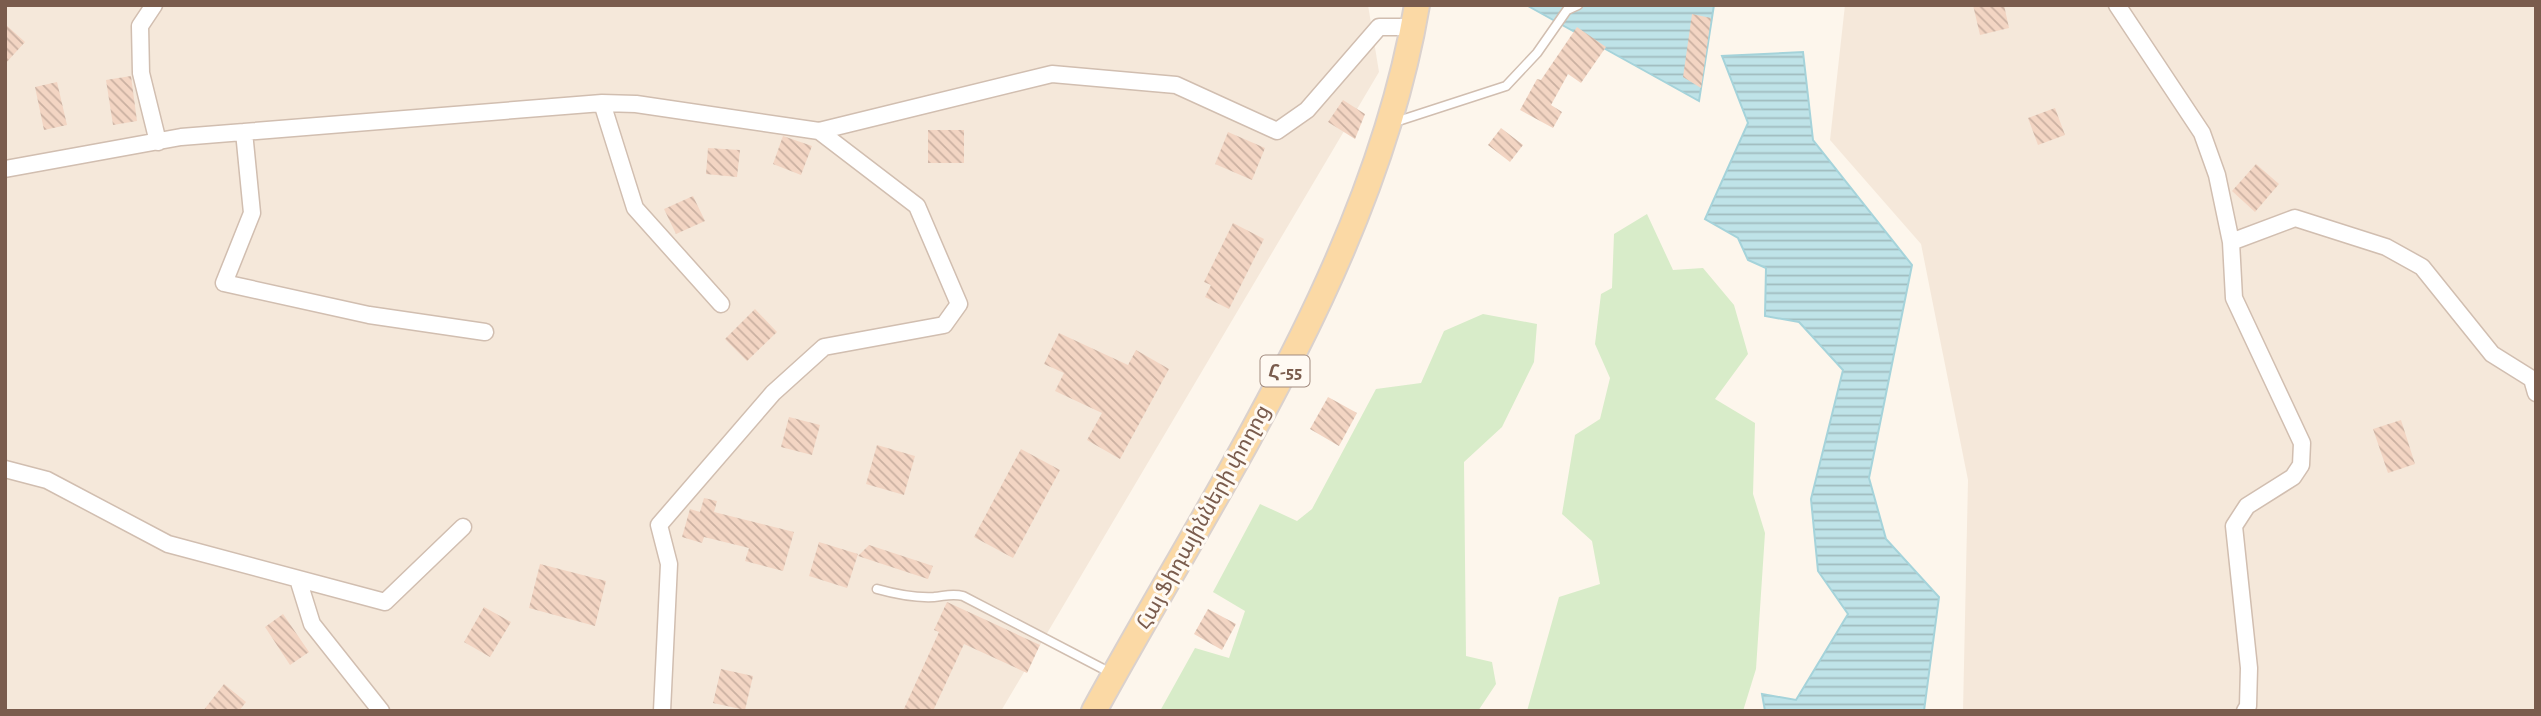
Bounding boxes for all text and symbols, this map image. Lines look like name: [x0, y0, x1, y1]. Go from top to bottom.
road number: Հ-55: [1260, 356, 1310, 386]
street label: Հայ Ֆիդայինների փողոց: [1133, 402, 1275, 633]

